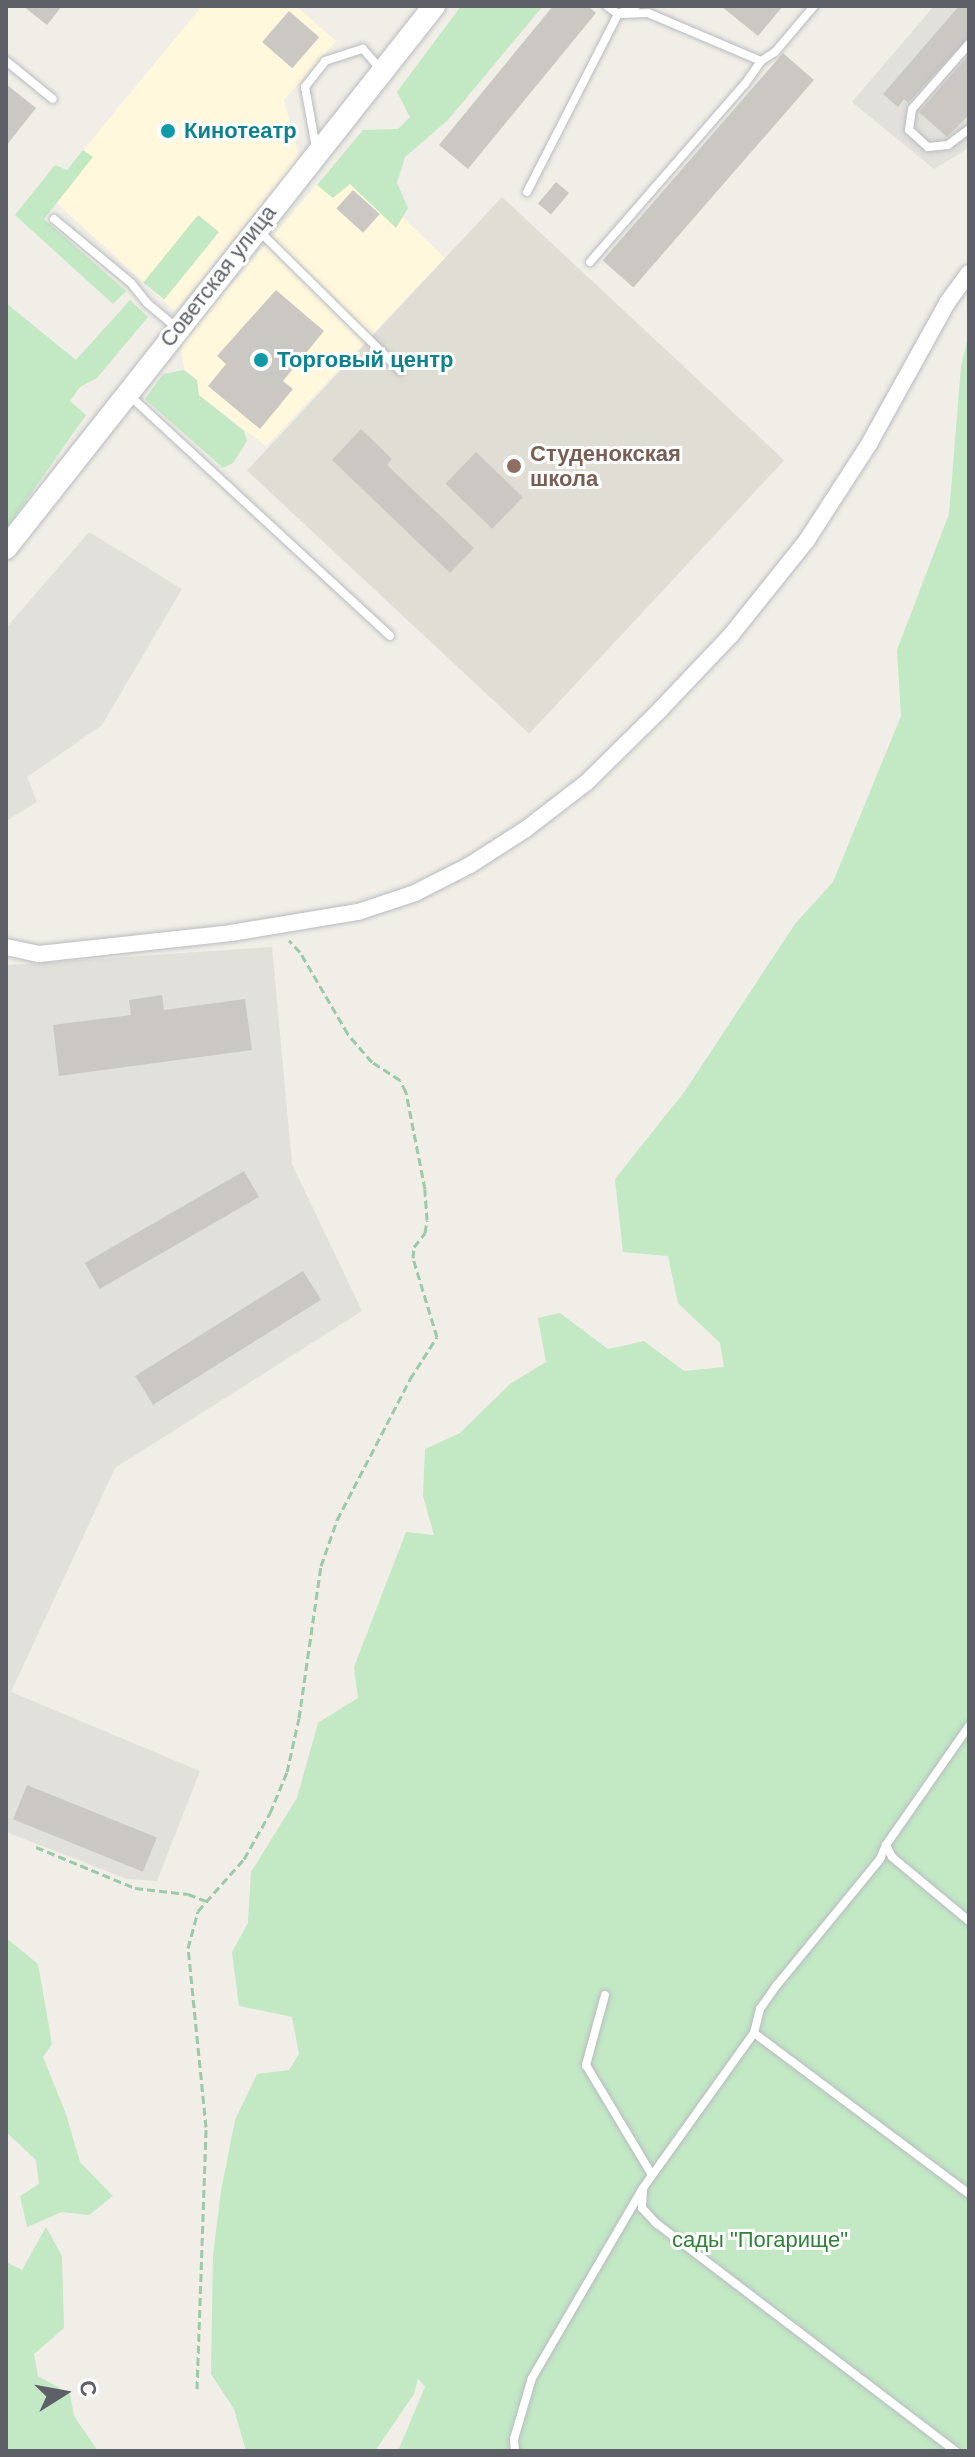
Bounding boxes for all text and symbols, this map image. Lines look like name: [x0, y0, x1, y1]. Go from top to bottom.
place label: Кинотеатр: [184, 118, 297, 144]
marker: Кинотеатр: [159, 122, 177, 140]
street label: Советская улица: [154, 200, 282, 352]
place label: Торговый центр: [277, 347, 453, 373]
marker: Торговый центр: [252, 351, 270, 369]
place label: Студенокская школа: [530, 440, 681, 492]
marker: Студенокская школа: [505, 457, 523, 475]
park label: сады "Погарище": [672, 2227, 848, 2253]
north arrow: [24, 2353, 104, 2433]
text: С: [74, 2378, 102, 2399]

